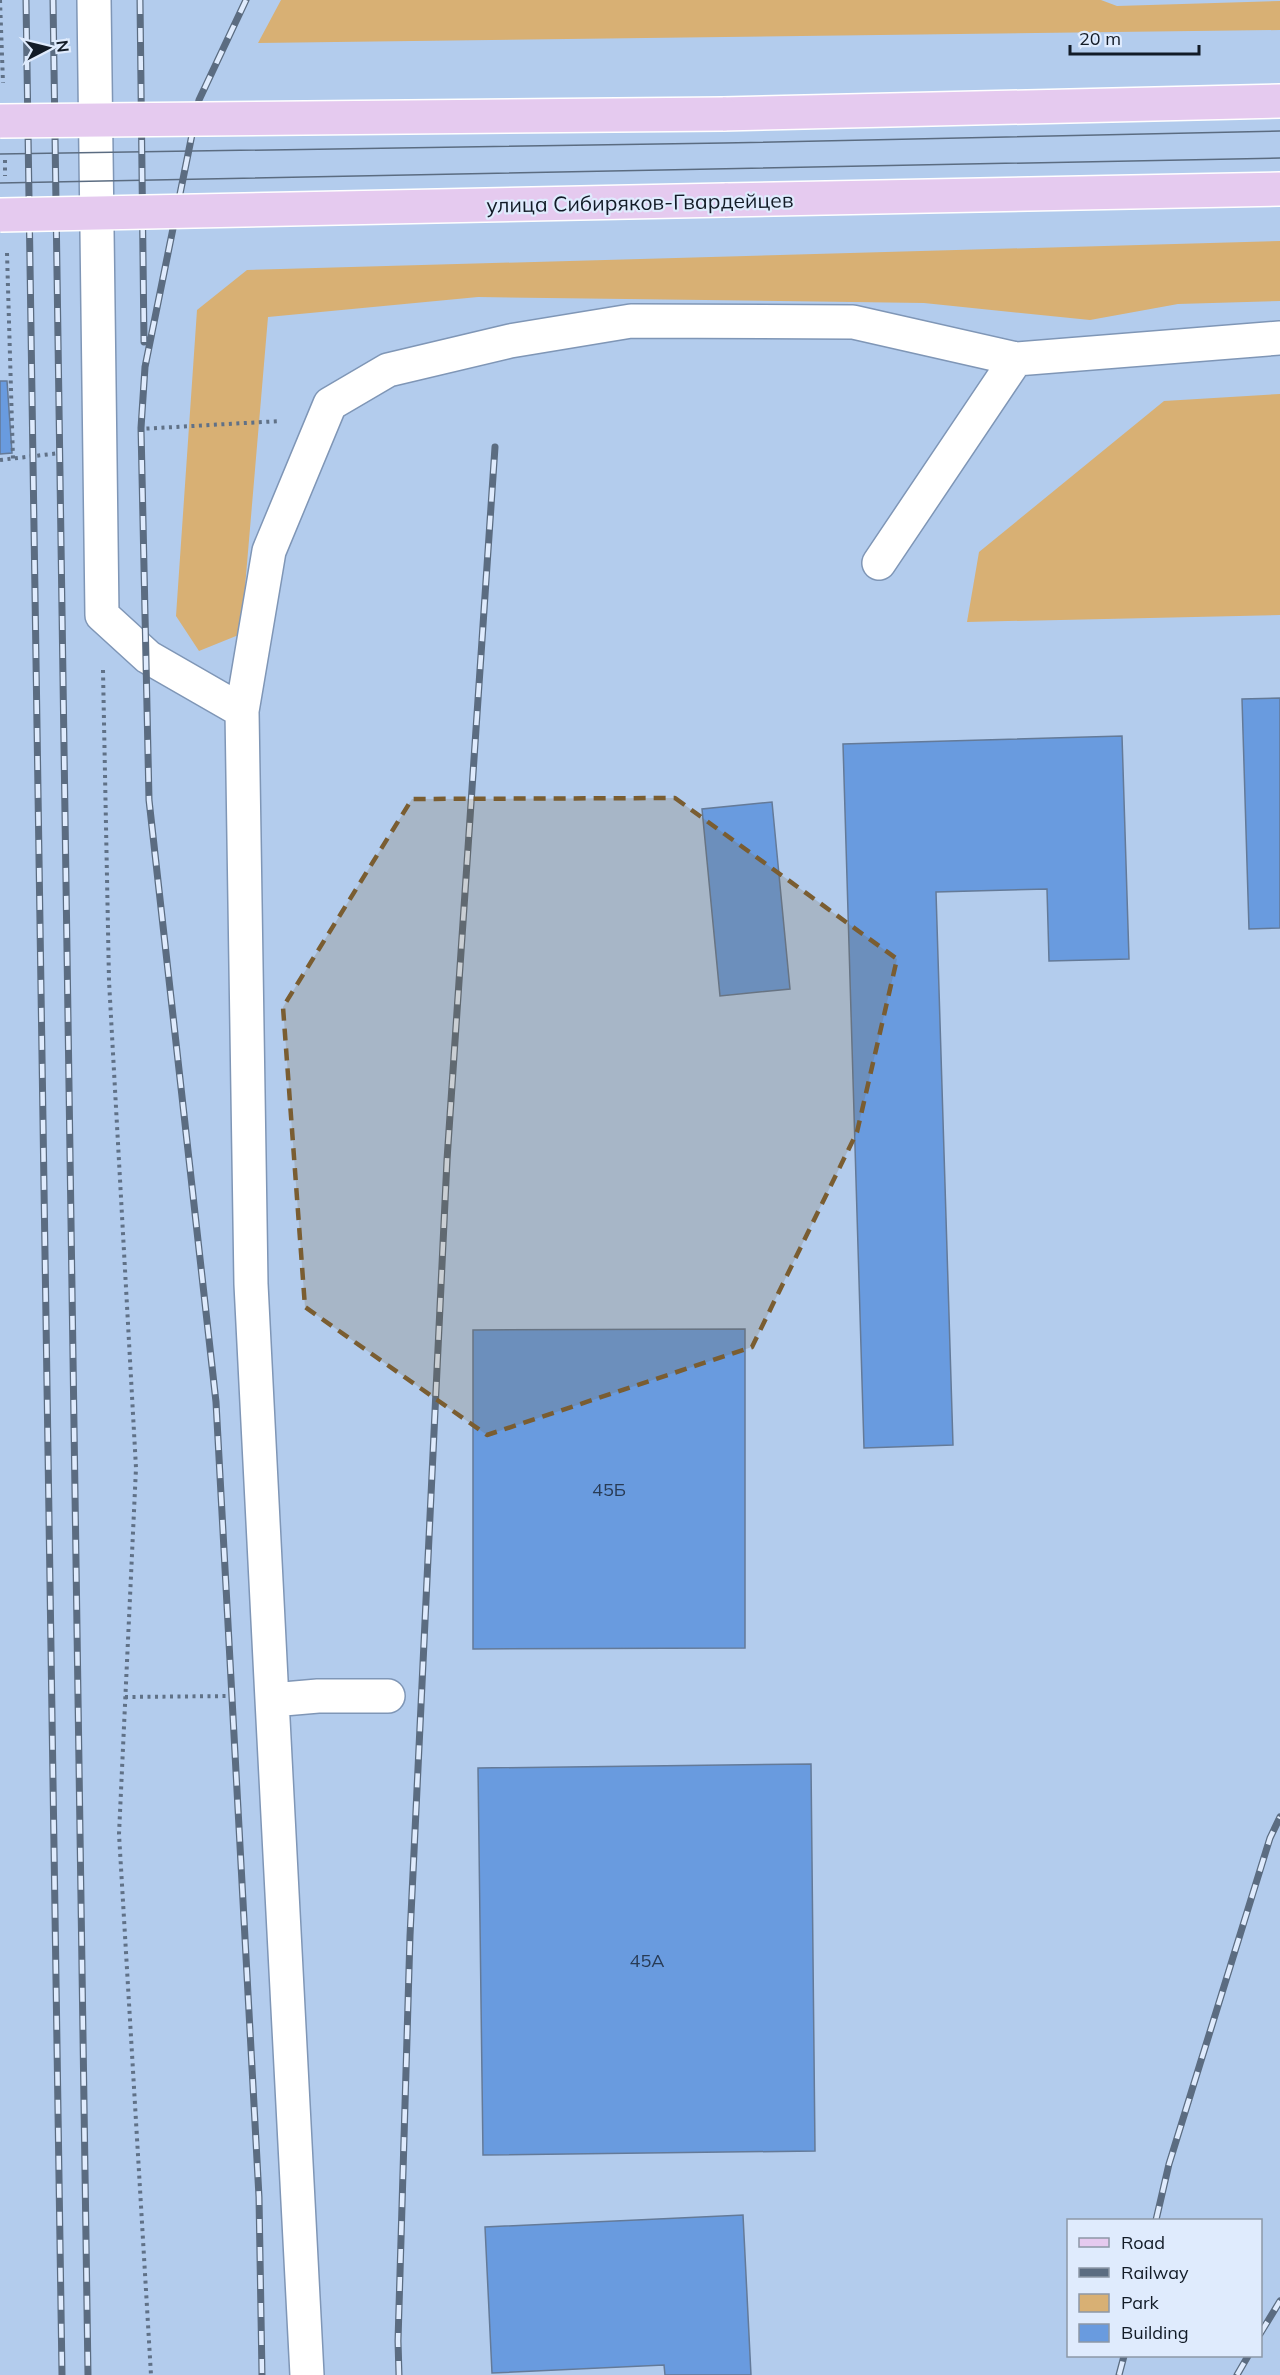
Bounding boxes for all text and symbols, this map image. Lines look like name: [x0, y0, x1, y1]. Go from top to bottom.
north arrow: [18, 18, 78, 78]
scale bar: [1070, 18, 1199, 56]
text: 20 m: [1079, 27, 1121, 50]
text: N: [52, 39, 74, 53]
street label: улица Сибиряков-Гвардейцев: [486, 186, 794, 218]
house number: 45Б: [592, 1478, 626, 1501]
house number: 45А: [630, 1949, 664, 1972]
legend: [1067, 2219, 1262, 2357]
text: Road: [1121, 2231, 1165, 2254]
text: Railway: [1121, 2261, 1189, 2284]
text: Park: [1121, 2291, 1160, 2314]
text: Building: [1121, 2321, 1189, 2344]

